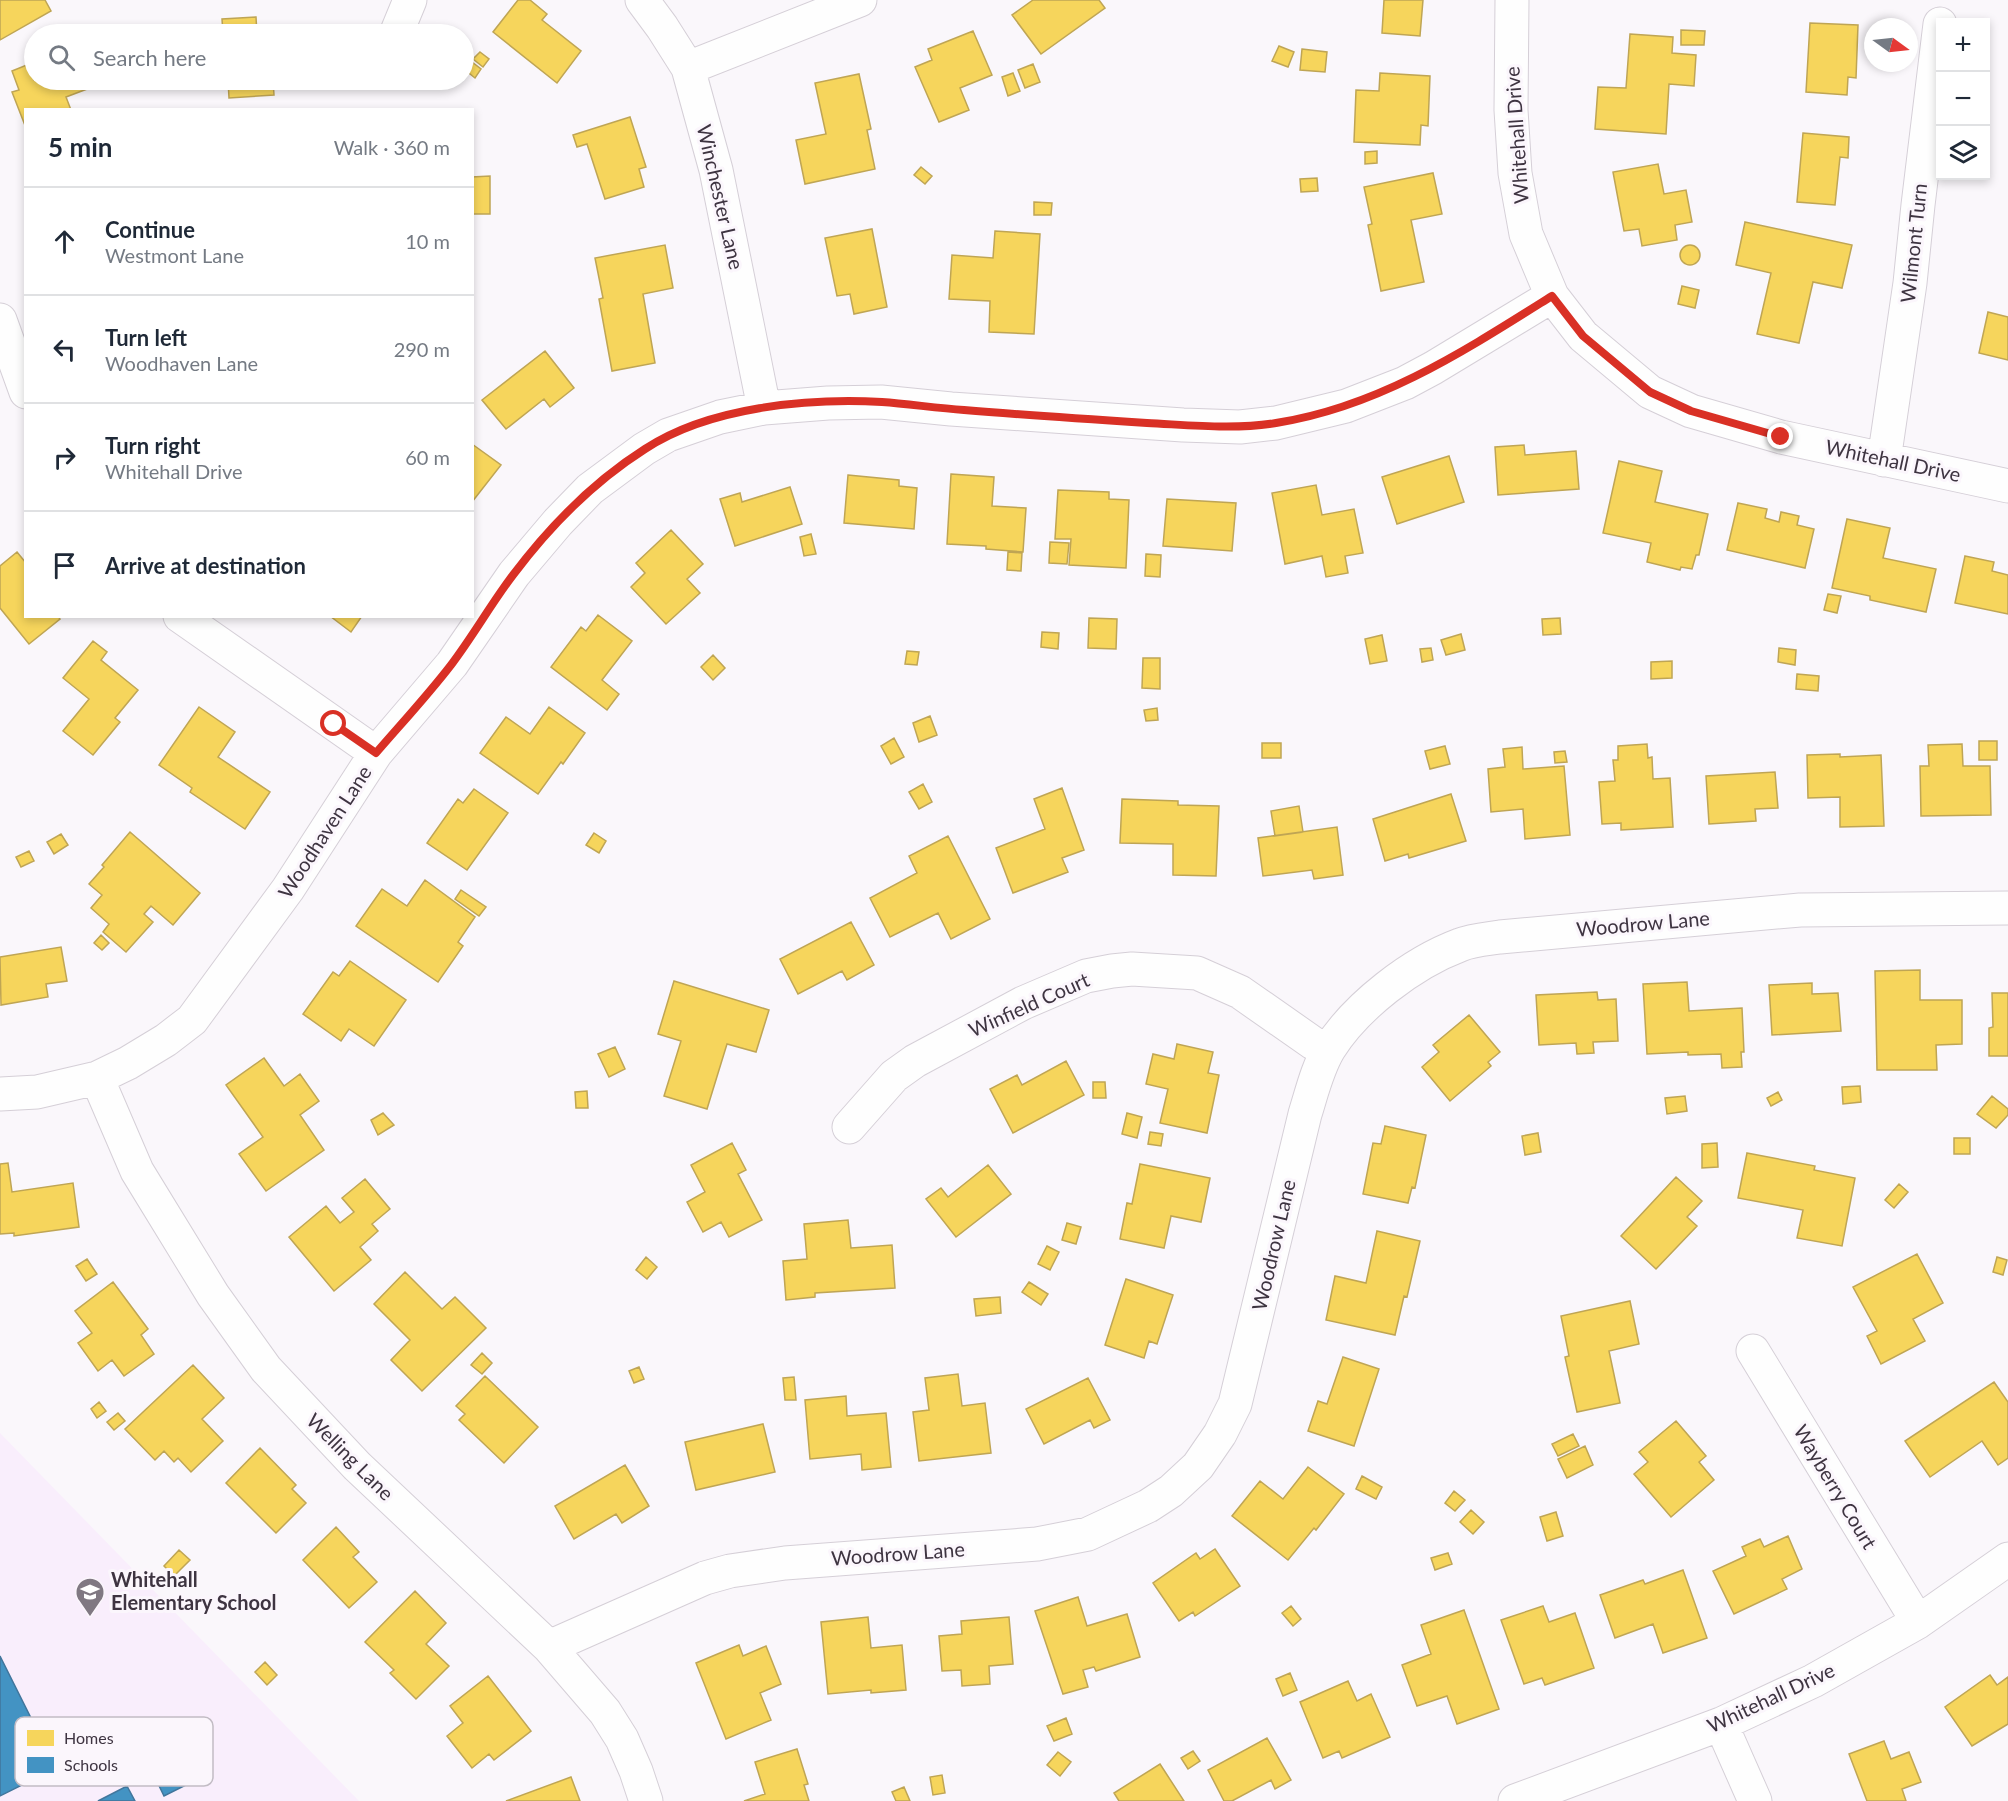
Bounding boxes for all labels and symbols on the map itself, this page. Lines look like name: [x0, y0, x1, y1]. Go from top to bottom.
north arrow: [1864, 18, 1918, 72]
street label: Whitehall Drive: [1499, 66, 1533, 205]
street label: Winchester Lane: [693, 122, 749, 272]
street label: Wilmont Turn: [1895, 182, 1931, 304]
route end: [1767, 423, 1793, 449]
street label: Whitehall Drive: [1823, 434, 1963, 486]
route start: [320, 710, 346, 736]
street label: Woodhaven Lane: [272, 761, 376, 902]
street label: Woodrow Lane: [1575, 905, 1711, 941]
street label: Winfield Court: [965, 967, 1093, 1041]
street label: Woodrow Lane: [1246, 1177, 1300, 1313]
street label: Welling Lane: [302, 1408, 399, 1505]
street label: Wayberry Court: [1789, 1420, 1882, 1553]
street label: Woodrow Lane: [830, 1536, 966, 1570]
place label: Whitehall Elementary School: [111, 1567, 276, 1614]
school or university icon: Whitehall Elementary School: [74, 1576, 106, 1618]
street label: Whitehall Drive: [1703, 1657, 1838, 1737]
legend: [15, 1717, 213, 1786]
text: Homes: [64, 1728, 114, 1747]
text: Schools: [64, 1755, 118, 1774]

